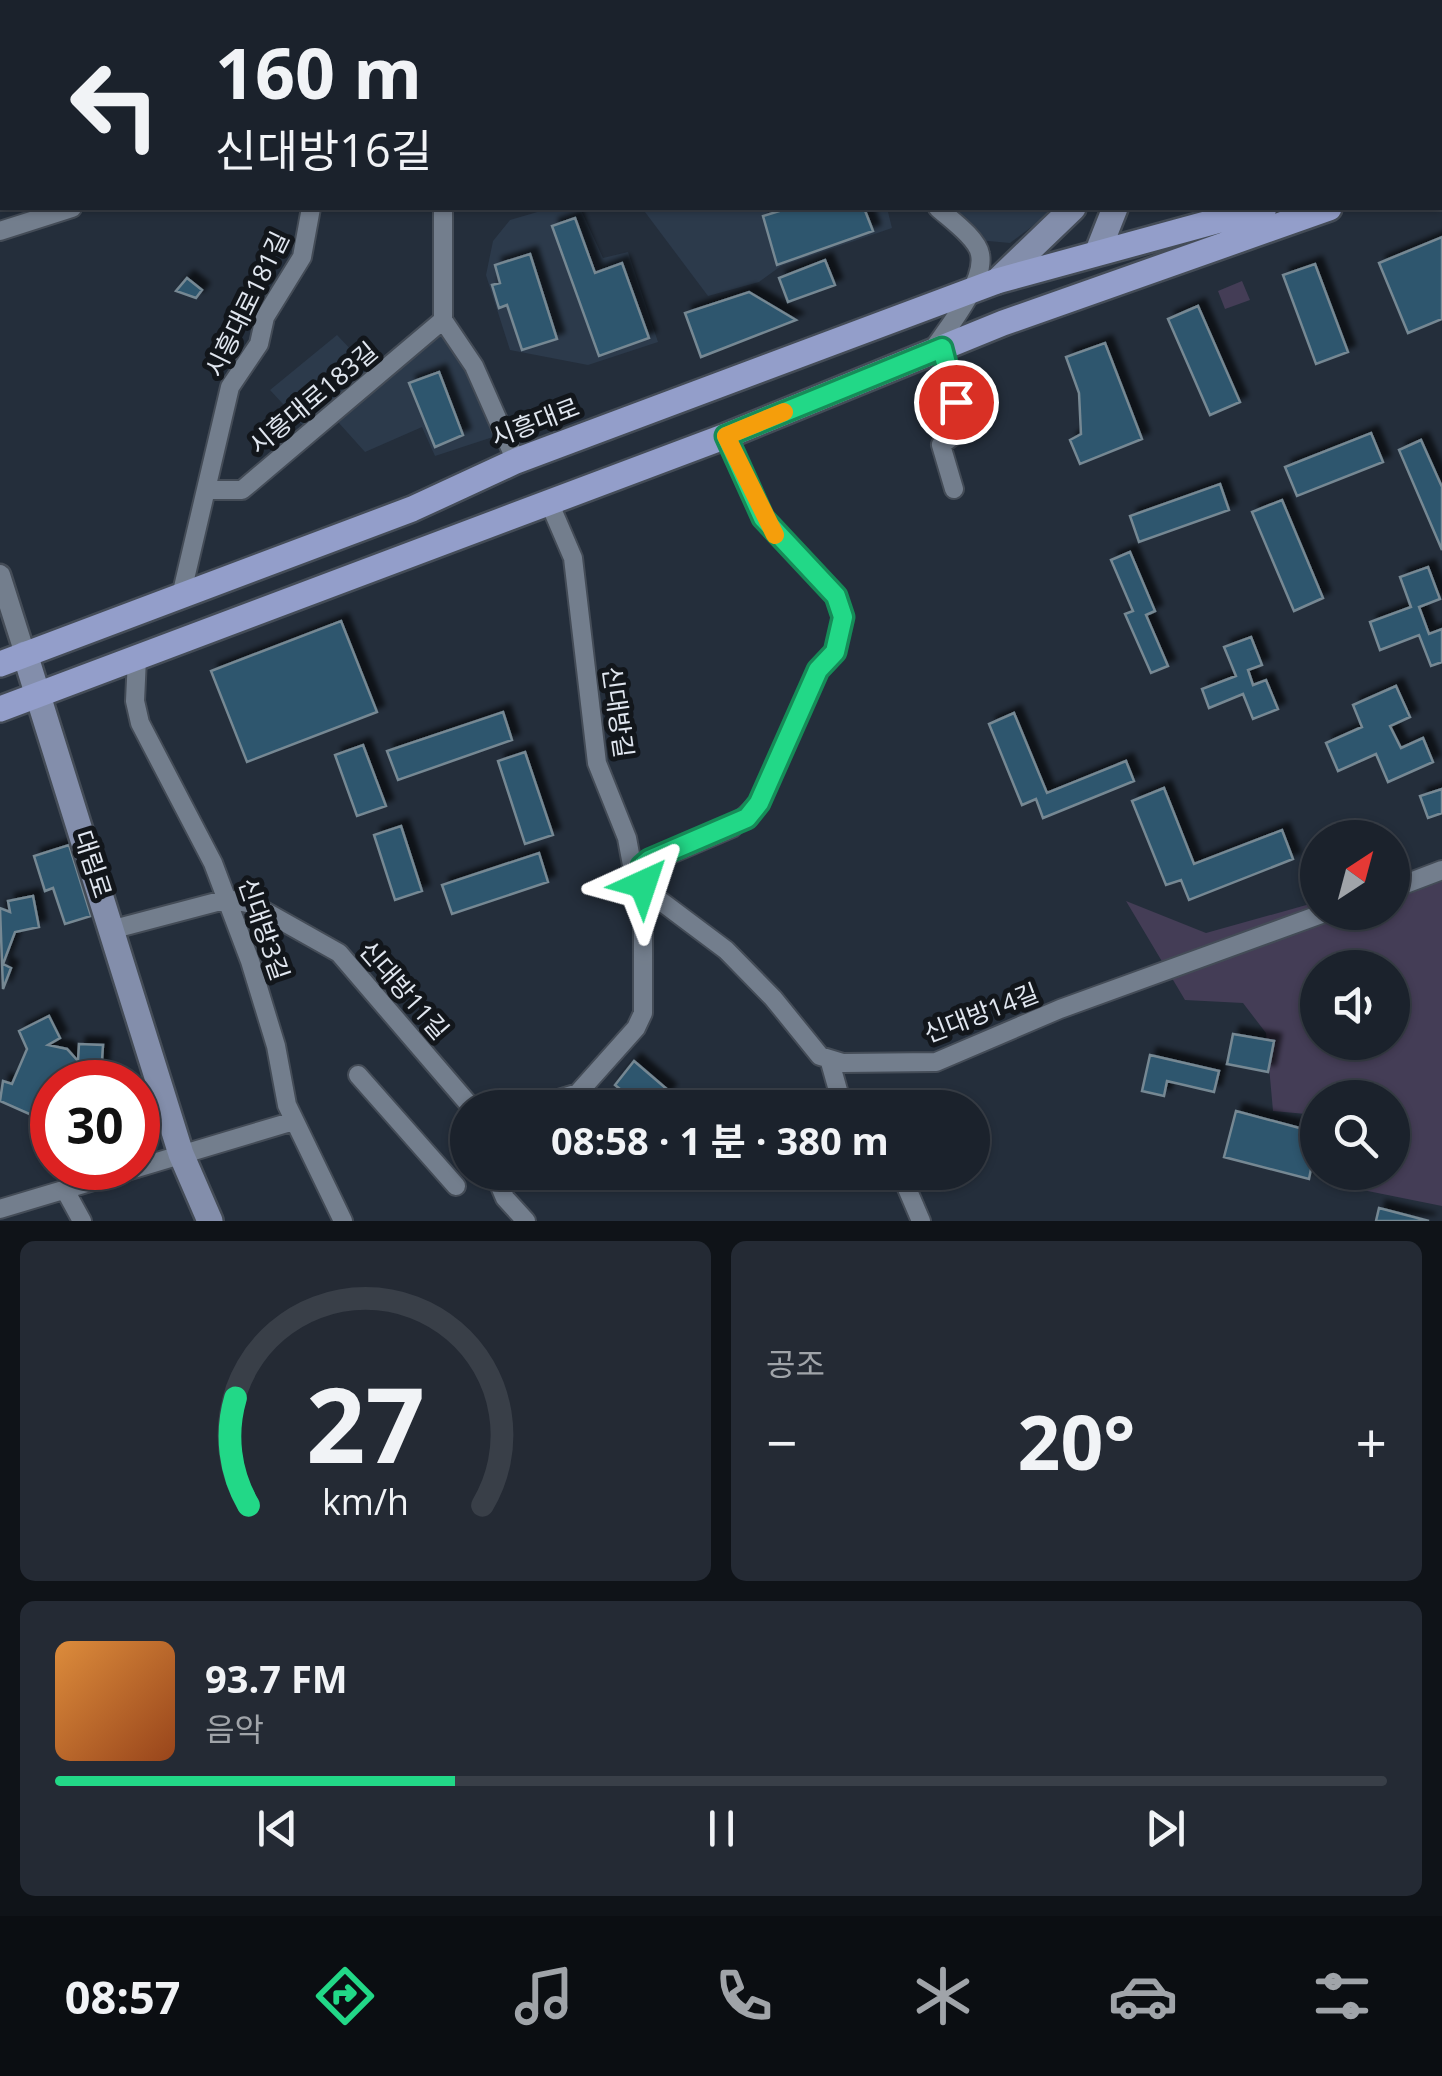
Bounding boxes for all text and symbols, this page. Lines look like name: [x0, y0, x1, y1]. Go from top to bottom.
text: 160 m: [215, 24, 422, 120]
icon: left: [50, 40, 180, 170]
text: 신대방16길: [215, 119, 432, 180]
street label: 시흥대로181길: [196, 225, 296, 382]
street label: 시흥대로183길: [241, 333, 384, 461]
pin: [914, 360, 999, 445]
icon: arrive: [929, 375, 984, 430]
street label: 시흥대로: [486, 389, 584, 453]
street label: 신대방길: [596, 664, 642, 760]
north arrow: [1300, 820, 1410, 930]
map controls: [1300, 820, 1410, 1190]
street label: 대림로: [67, 826, 121, 902]
position arrow: [591, 832, 695, 936]
street label: 신대방3길: [232, 873, 298, 984]
street label: 신대방11길: [352, 933, 457, 1046]
button: sound: [1300, 950, 1410, 1060]
street label: 신대방14길: [918, 975, 1043, 1050]
speed limit sign: 30: [30, 1060, 160, 1190]
button: search: [1300, 1080, 1410, 1190]
text: 08:58 · 1 분 · 380 m: [551, 1114, 889, 1166]
text: 공조: [766, 1342, 825, 1385]
text: 27: [306, 1352, 425, 1493]
text: 20°: [1018, 1390, 1135, 1492]
text: −: [766, 1404, 797, 1479]
text: +: [1356, 1404, 1387, 1479]
text: km/h: [322, 1477, 409, 1525]
text: 93.7 FM: [205, 1652, 348, 1704]
text: 음악: [205, 1707, 264, 1750]
icon: previous: [250, 1801, 305, 1856]
icon: pause: [694, 1801, 749, 1856]
icon: next: [1138, 1801, 1193, 1856]
icon: directions: [310, 1961, 380, 2031]
icon: music: [509, 1961, 579, 2031]
icon: phone: [709, 1961, 779, 2031]
icon: climate: [908, 1961, 978, 2031]
icon: car: [1108, 1961, 1178, 2031]
icon: filters: [1307, 1961, 1377, 2031]
text: 08:57: [65, 1966, 180, 2027]

